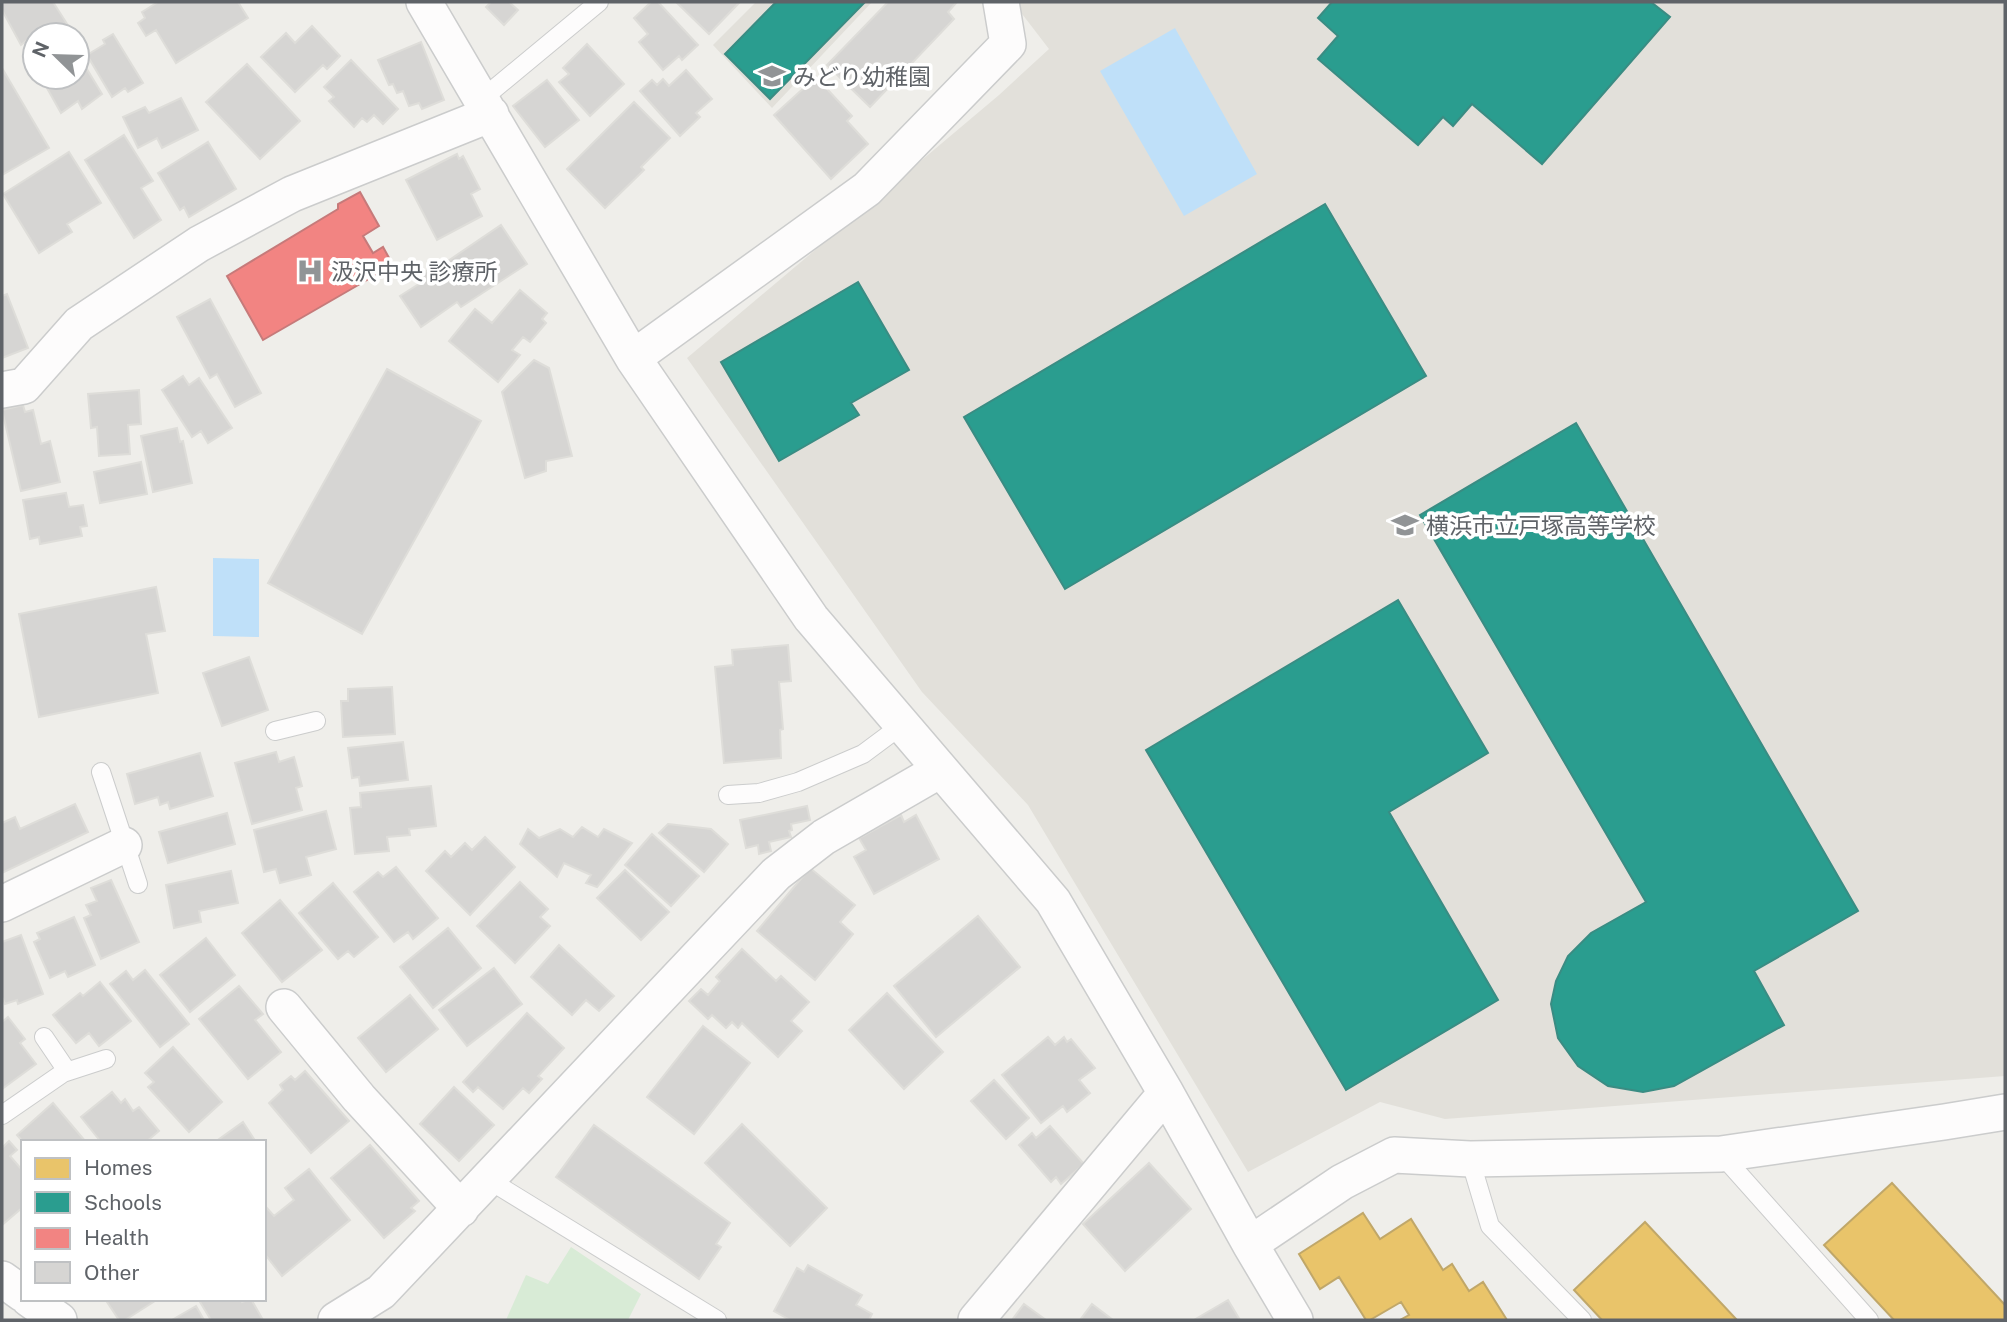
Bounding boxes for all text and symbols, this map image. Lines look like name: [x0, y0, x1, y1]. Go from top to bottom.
north arrow: [21, 21, 91, 91]
text: N: [27, 38, 53, 60]
school or university icon: みどり幼稚園: [757, 61, 787, 91]
place label: みどり幼稚園: [793, 63, 931, 90]
hospital icon: 汲沢中央 診療所: [295, 256, 325, 286]
place label: 汲沢中央 診療所: [331, 258, 498, 285]
school or university icon: 横浜市立戸塚高等学校: [1390, 510, 1420, 540]
place label: 横浜市立戸塚高等学校: [1426, 512, 1656, 539]
legend: [21, 1140, 266, 1301]
text: Homes: [84, 1155, 152, 1180]
text: Schools: [84, 1190, 162, 1215]
text: Health: [84, 1225, 149, 1250]
text: Other: [84, 1260, 140, 1285]

